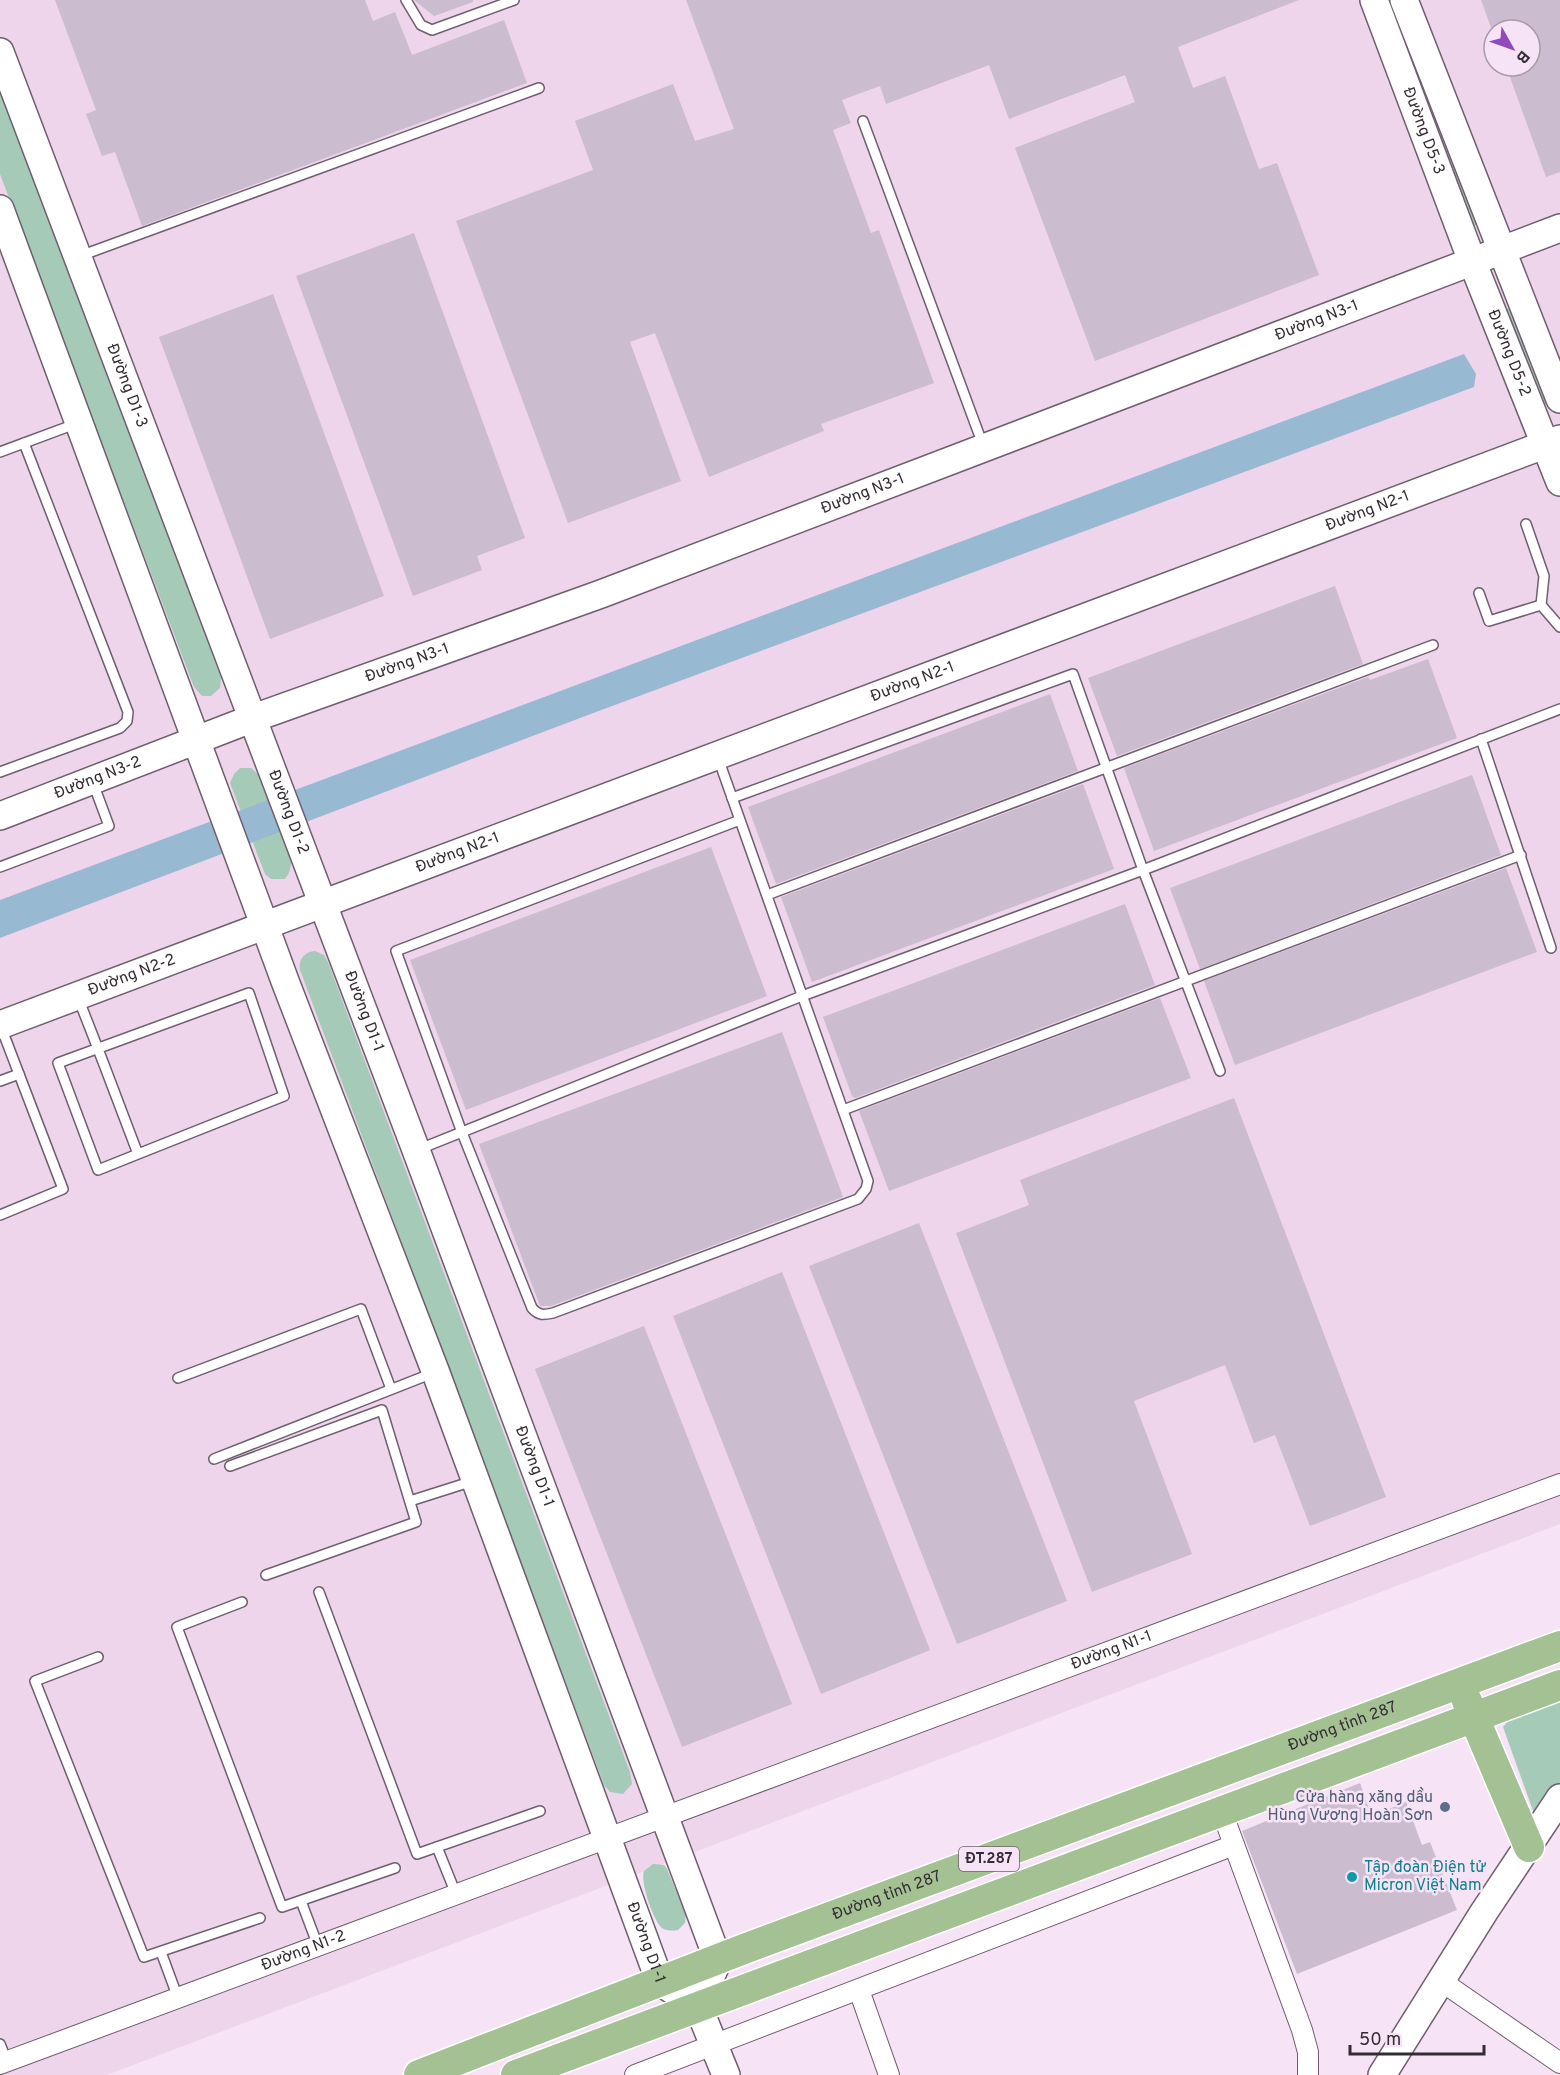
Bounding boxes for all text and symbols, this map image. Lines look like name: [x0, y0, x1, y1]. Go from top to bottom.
north arrow: [1482, 18, 1542, 78]
text: B: [1511, 46, 1533, 67]
street label: Đường D5-3: [1398, 85, 1449, 177]
street label: Đường N3-1: [1272, 296, 1362, 346]
street label: Đường D5-2: [1482, 307, 1535, 399]
street label: Đường D1-3: [101, 341, 151, 431]
street label: Đường N3-1: [818, 469, 907, 519]
street label: Đường N2-1: [1323, 486, 1412, 536]
street label: Đường N3-1: [362, 639, 452, 687]
street label: Đường N2-1: [868, 657, 958, 707]
street label: Đường N3-2: [52, 752, 144, 804]
street label: Đường D1-2: [263, 767, 313, 857]
street label: Đường N2-1: [413, 828, 503, 878]
street label: Đường N2-2: [85, 950, 179, 1001]
street label: Đường D1-1: [339, 968, 388, 1055]
street label: Đường D1-1: [510, 1423, 558, 1510]
street label: Đường N1-1: [1068, 1626, 1155, 1675]
street label: Đường tỉnh 287: [1285, 1697, 1400, 1756]
place label: Cửa hàng xăng dầu Hùng Vương Hoàn Sơn: [1268, 1787, 1433, 1826]
marker: Cửa hàng xăng dầu Hùng Vương Hoàn Sơn: [1438, 1800, 1452, 1814]
road number: ĐT.287: [959, 1847, 1019, 1871]
place label: Tập đoàn Điện tử Micron Việt Nam: [1364, 1858, 1486, 1896]
street label: Đường tỉnh 287: [830, 1867, 944, 1925]
marker: Tập đoàn Điện tử Micron Việt Nam: [1345, 1870, 1359, 1884]
street label: Đường D1-1: [622, 1899, 670, 1986]
street label: Đường N1-2: [259, 1926, 349, 1976]
scale bar: [1350, 2018, 1484, 2056]
text: 50 m: [1359, 2029, 1401, 2052]

